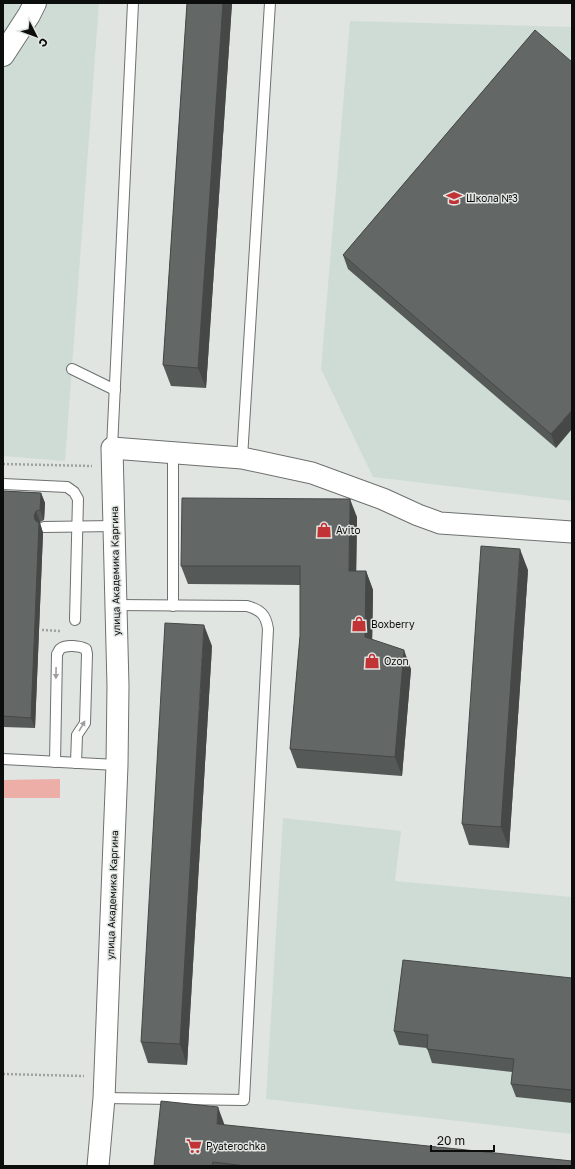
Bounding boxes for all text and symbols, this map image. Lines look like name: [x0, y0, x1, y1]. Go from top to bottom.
north arrow: [16, 16, 56, 56]
text: С: [36, 36, 51, 50]
school or university icon: Школа №3: [445, 189, 463, 207]
place label: Школа №3: [466, 192, 518, 204]
street label: улица Академика Каргина: [108, 506, 122, 636]
shop icon: Avito: [315, 521, 333, 539]
place label: Avito: [336, 524, 360, 536]
shop icon: Boxberry: [350, 615, 368, 633]
place label: Boxberry: [371, 618, 415, 630]
shop icon: Ozon: [363, 652, 381, 670]
place label: Ozon: [384, 655, 409, 667]
one-way arrow: [53, 667, 60, 679]
one-way arrow: [79, 720, 86, 732]
street label: улица Академика Каргина: [104, 830, 120, 960]
scale bar: [431, 1127, 494, 1153]
text: 20 m: [437, 1133, 465, 1148]
supermarket icon: Pyaterochka: [185, 1137, 203, 1155]
place label: Pyaterochka: [206, 1140, 266, 1152]

